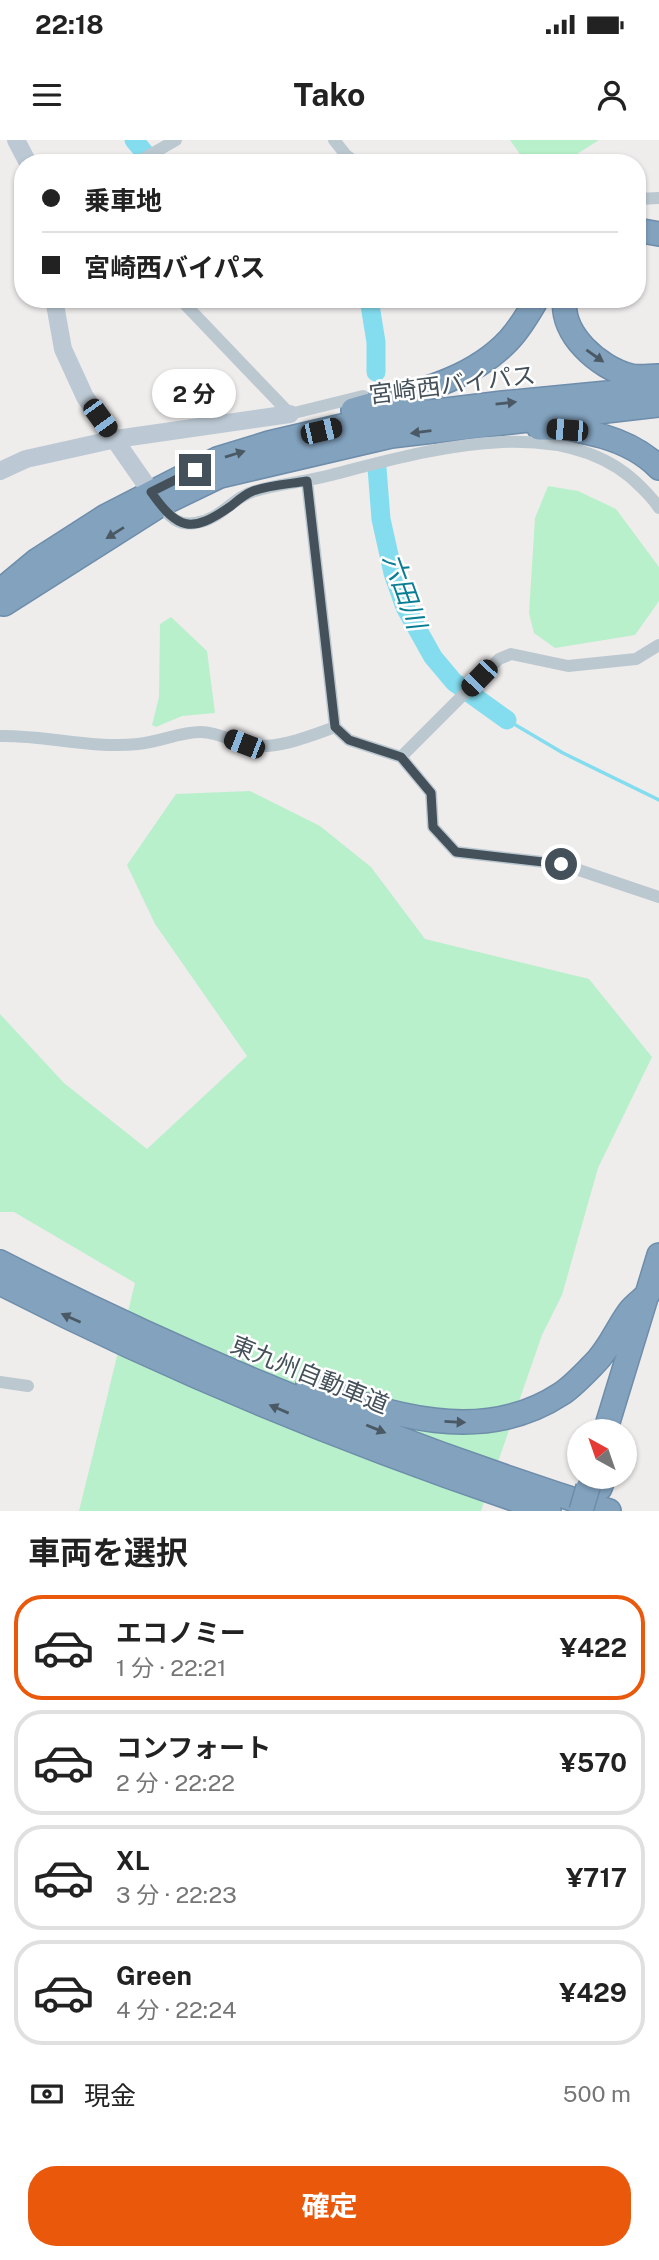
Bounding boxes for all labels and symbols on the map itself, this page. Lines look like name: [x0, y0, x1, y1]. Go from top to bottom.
one-way arrow: [586, 349, 604, 363]
street label: 宮崎西バイパス: [367, 360, 537, 408]
callout: 2 分: [153, 369, 237, 418]
car: [80, 395, 121, 441]
one-way arrow: [495, 397, 517, 408]
car: [299, 416, 344, 446]
car: [546, 418, 589, 442]
one-way arrow: [410, 427, 432, 438]
one-way arrow: [225, 448, 246, 458]
route end: [179, 454, 211, 486]
one-way arrow: [105, 526, 124, 539]
water label: 六田川: [377, 549, 434, 636]
car: [457, 656, 502, 700]
car: [221, 727, 268, 761]
route start: [545, 848, 577, 880]
one-way arrow: [61, 1312, 81, 1324]
street label: 東九州自動車道: [227, 1330, 393, 1418]
one-way arrow: [269, 1403, 290, 1414]
one-way arrow: [444, 1416, 466, 1427]
north arrow: [567, 1419, 637, 1489]
one-way arrow: [365, 1424, 386, 1435]

